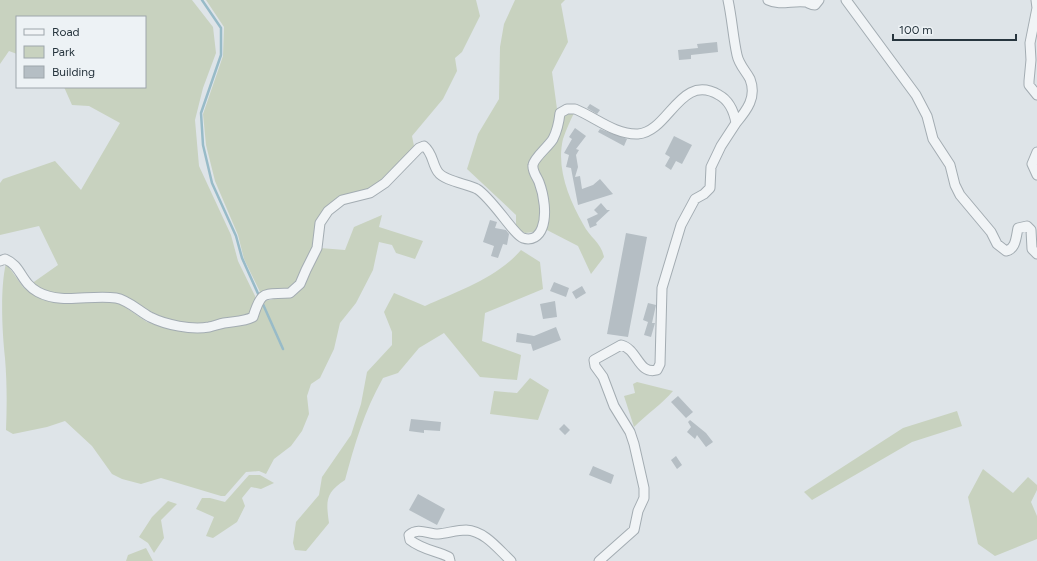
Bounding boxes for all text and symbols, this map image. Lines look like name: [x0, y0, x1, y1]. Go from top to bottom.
legend: [16, 16, 146, 88]
scale bar: [893, 16, 1016, 42]
text: 100 m: [899, 23, 933, 37]
text: Road: [52, 25, 80, 39]
text: Park: [52, 45, 75, 59]
text: Building: [52, 65, 95, 79]

